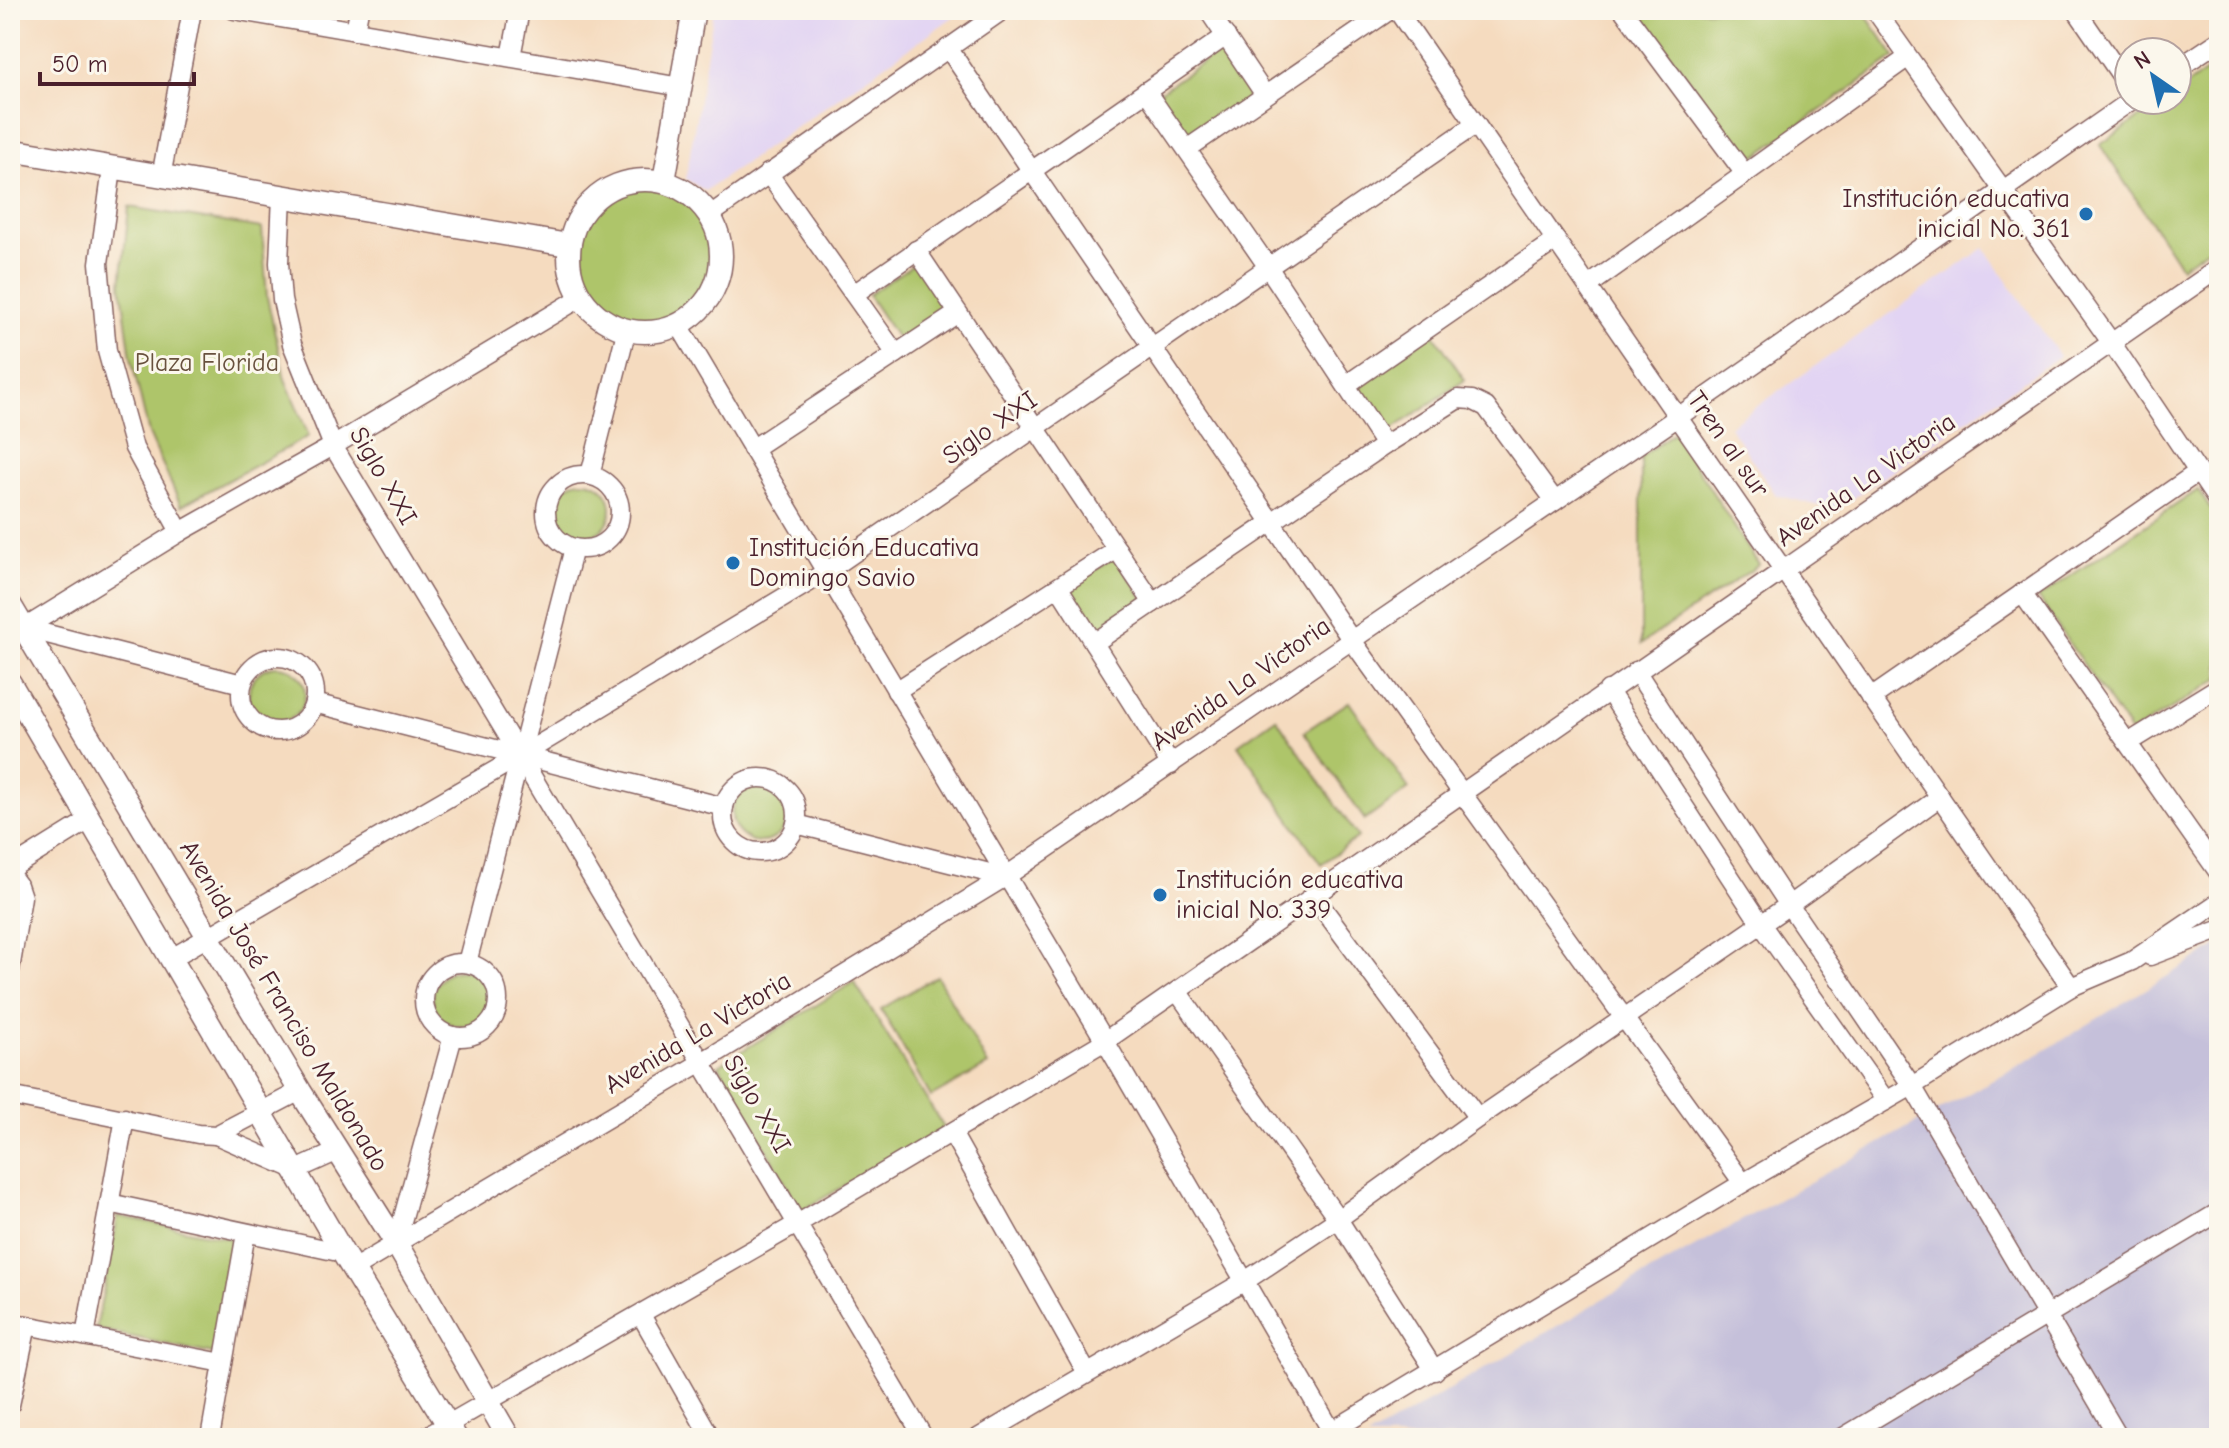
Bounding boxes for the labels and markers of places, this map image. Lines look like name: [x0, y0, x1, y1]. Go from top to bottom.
place label: Institución educativa inicial No. 361: [1842, 184, 2070, 244]
marker: Institución educativa inicial No. 361: [2077, 205, 2095, 223]
place label: Institución Educativa Domingo Savio: [749, 533, 980, 593]
marker: Institución Educativa Domingo Savio: [724, 554, 742, 572]
place label: Institución educativa inicial No. 339: [1176, 865, 1404, 925]
marker: Institución educativa inicial No. 339: [1151, 886, 1169, 904]

